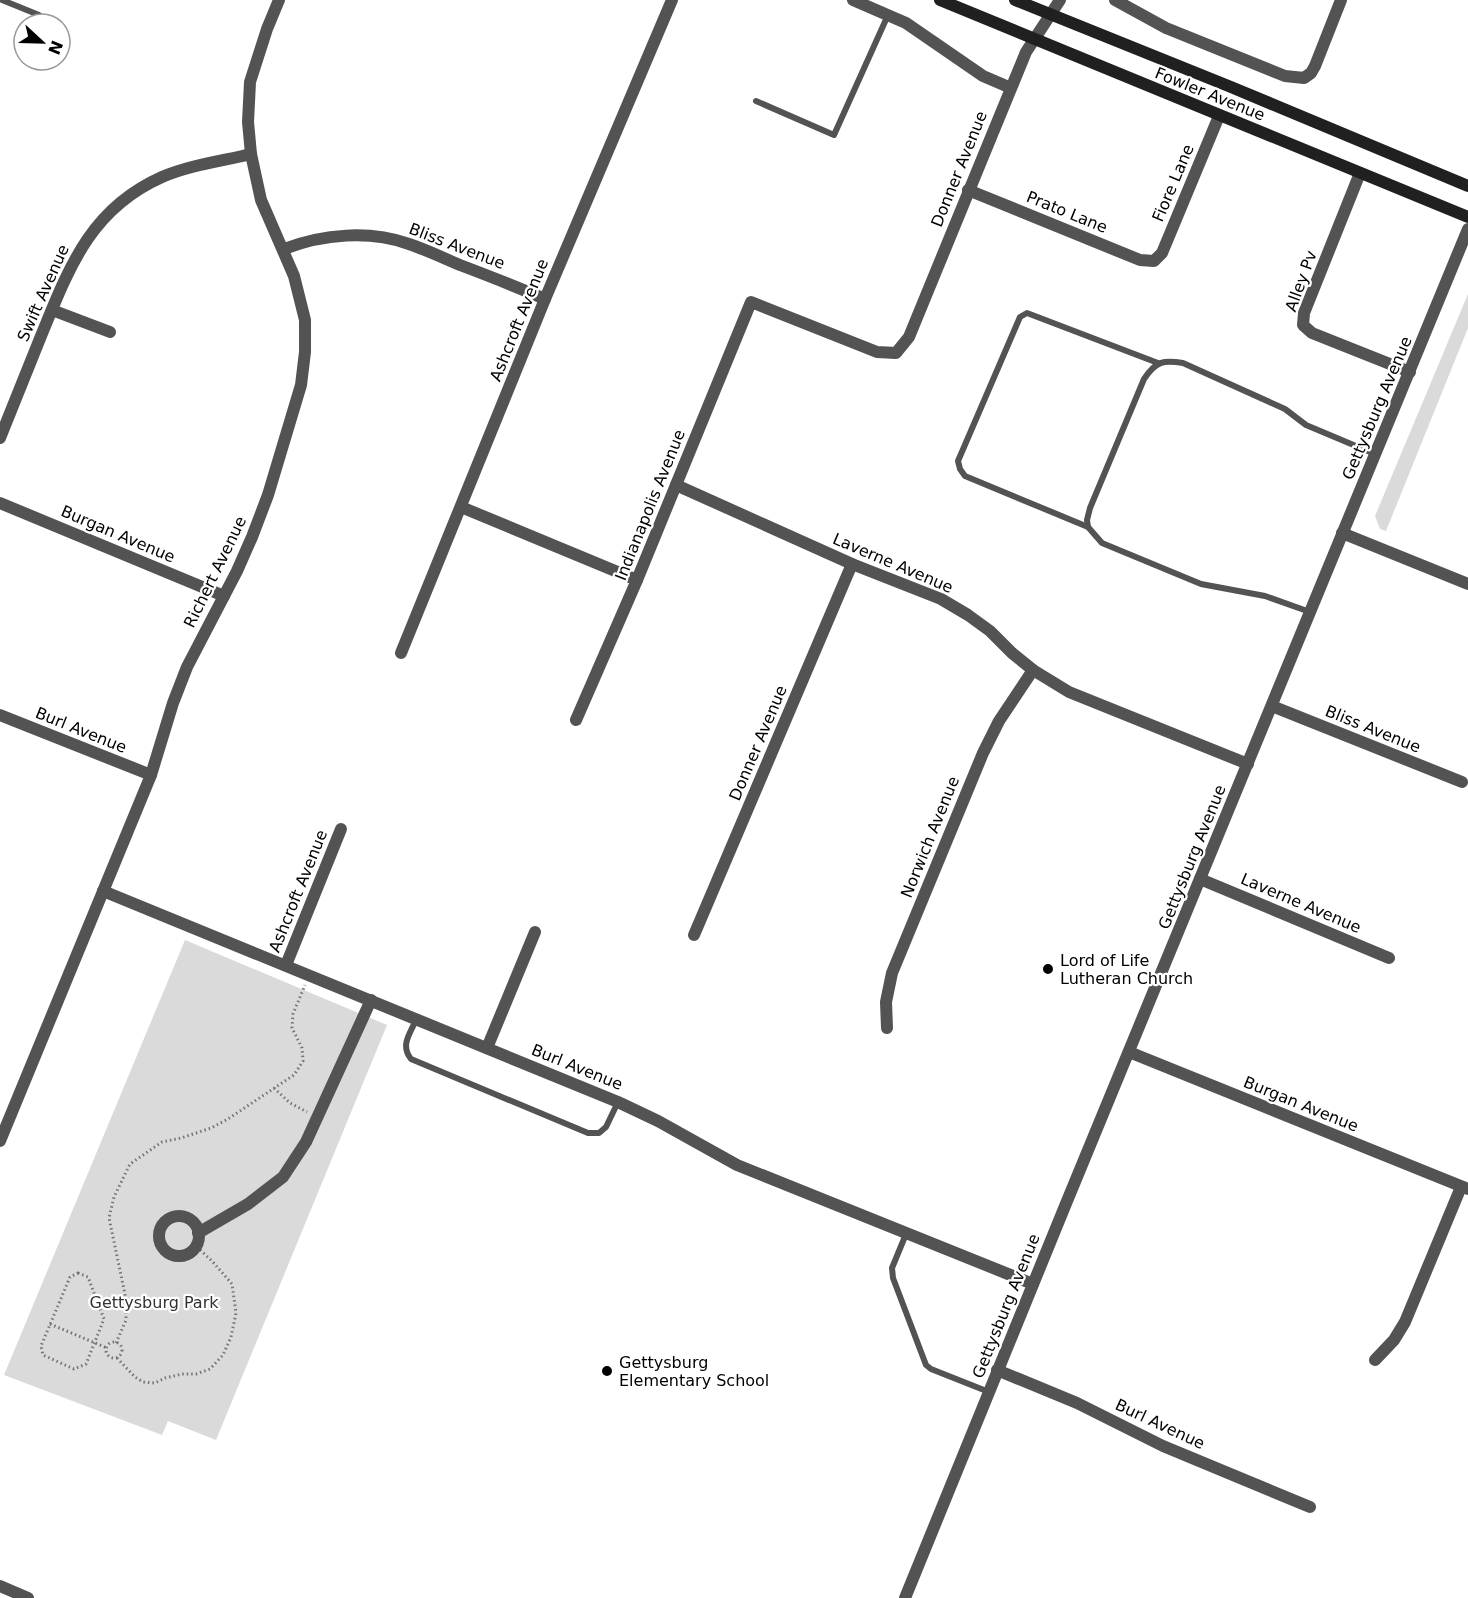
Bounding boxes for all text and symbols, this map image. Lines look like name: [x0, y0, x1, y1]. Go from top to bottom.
north arrow: [12, 12, 72, 72]
text: N: [44, 38, 67, 57]
street label: Fowler Avenue: [1152, 63, 1268, 125]
street label: Donner Avenue: [927, 108, 991, 230]
street label: Fiore Lane: [1148, 141, 1198, 225]
street label: Prato Lane: [1024, 187, 1110, 237]
street label: Bliss Avenue: [406, 219, 508, 273]
street label: Swift Avenue: [13, 242, 73, 344]
street label: Alley Pv: [1281, 248, 1321, 314]
street label: Ashcroft Avenue: [486, 256, 552, 384]
street label: Gettysburg Avenue: [1338, 333, 1416, 483]
street label: Indianapolis Avenue: [611, 427, 689, 583]
street label: Burgan Avenue: [58, 501, 178, 567]
street label: Richert Avenue: [180, 513, 250, 631]
street label: Laverne Avenue: [830, 529, 956, 597]
street label: Donner Avenue: [725, 683, 791, 803]
street label: Bliss Avenue: [1323, 701, 1423, 757]
street label: Burl Avenue: [33, 703, 129, 757]
street label: Norwich Avenue: [897, 773, 963, 901]
street label: Gettysburg Avenue: [1154, 782, 1230, 932]
street label: Ashcroft Avenue: [265, 827, 331, 955]
street label: Laverne Avenue: [1238, 869, 1364, 937]
place label: Lord of Life Lutheran Church: [1060, 951, 1193, 988]
marker: Lord of Life Lutheran Church: [1041, 962, 1055, 976]
street label: Burl Avenue: [529, 1040, 625, 1094]
street label: Burgan Avenue: [1241, 1072, 1361, 1136]
street label: Gettysburg Avenue: [968, 1231, 1044, 1381]
park label: Gettysburg Park: [89, 1293, 219, 1312]
place label: Gettysburg Elementary School: [619, 1353, 769, 1390]
marker: Gettysburg Elementary School: [600, 1364, 614, 1378]
street label: Burl Avenue: [1112, 1395, 1208, 1453]

